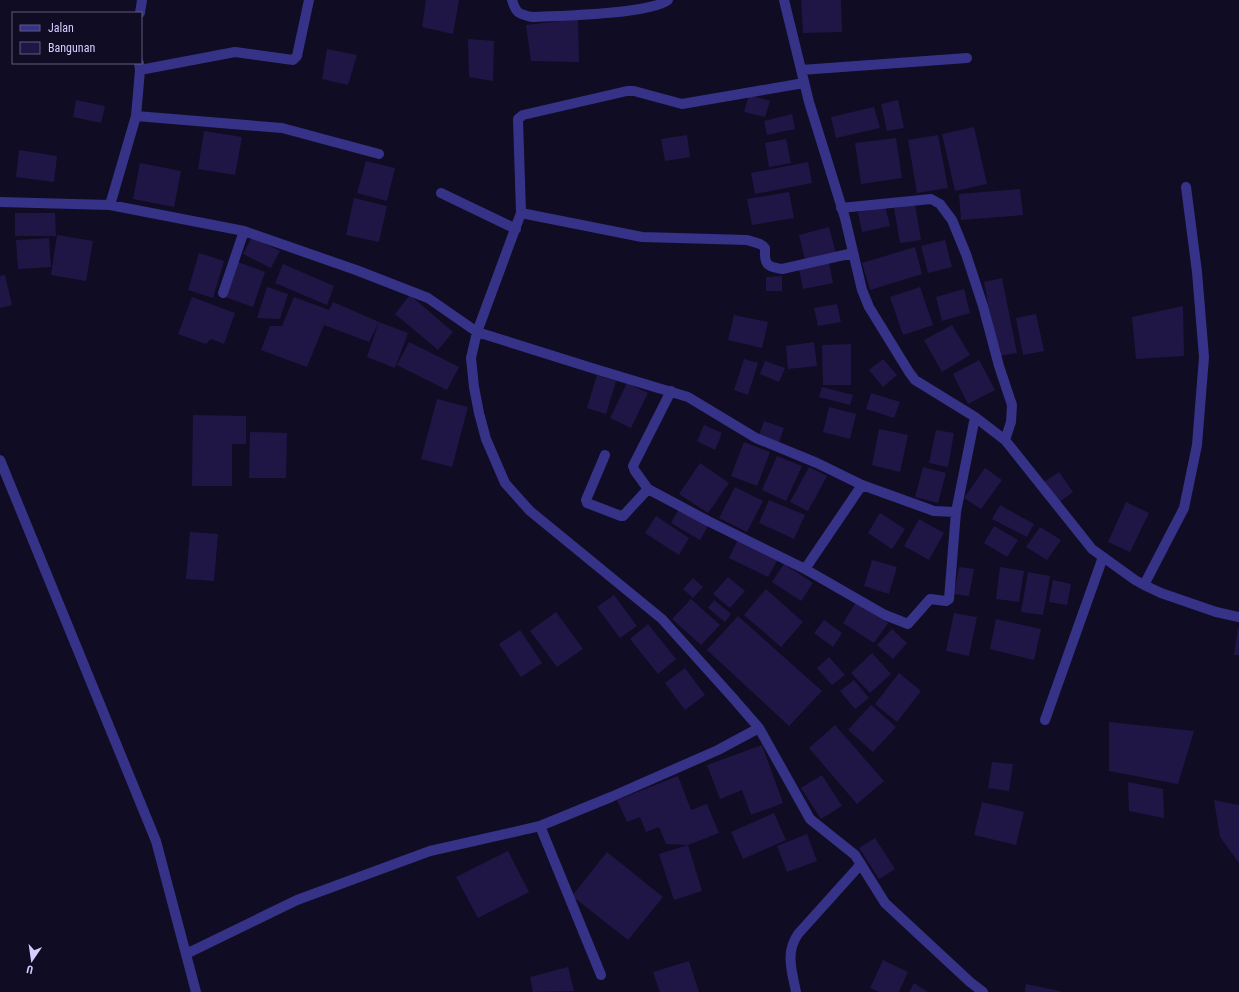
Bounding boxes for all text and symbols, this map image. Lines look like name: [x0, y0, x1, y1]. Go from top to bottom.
legend: [12, 12, 142, 64]
text: Jalan: [48, 21, 74, 35]
text: Bangunan: [48, 41, 95, 55]
north arrow: [12, 940, 52, 980]
text: U: [25, 962, 34, 976]

